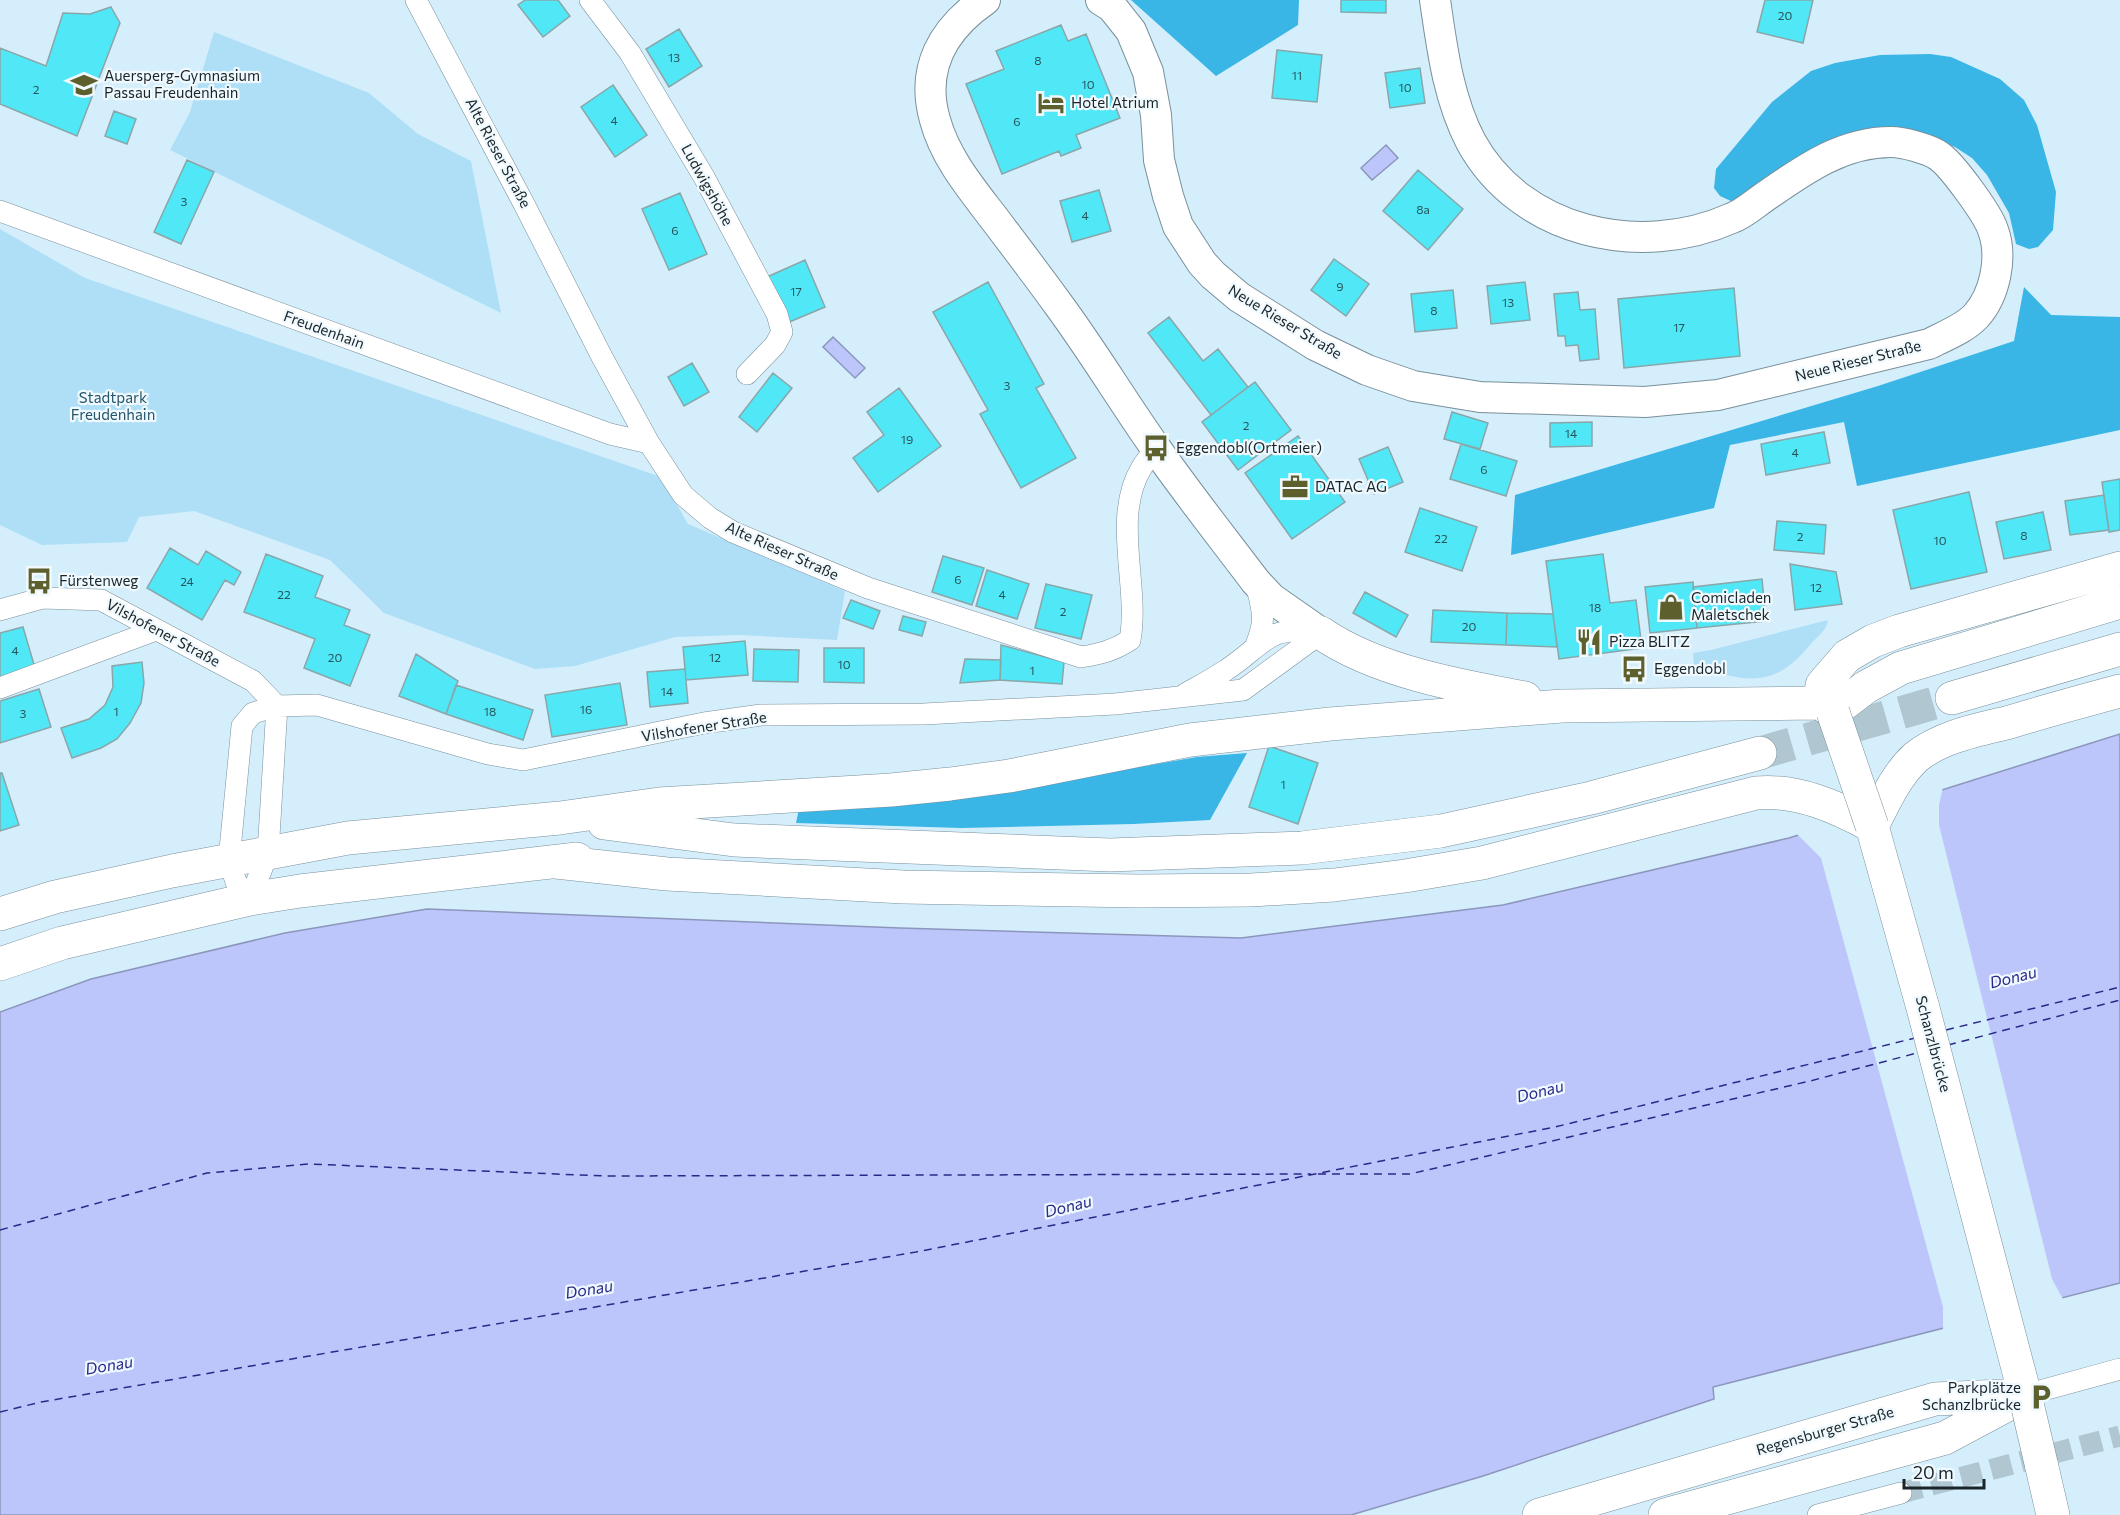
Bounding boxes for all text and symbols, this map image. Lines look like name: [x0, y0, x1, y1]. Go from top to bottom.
house number: 20: [1778, 8, 1792, 22]
house number: 13: [668, 50, 680, 64]
house number: 8: [1034, 53, 1042, 67]
place label: Auersperg-Gymnasium Passau Freudenhain: [104, 66, 260, 101]
house number: 11: [1292, 68, 1302, 82]
school or university icon: Auersperg-Gymnasium Passau Freudenhain: [69, 70, 99, 100]
house number: 10: [1082, 77, 1095, 91]
house number: 10: [1399, 80, 1412, 94]
house number: 2: [33, 82, 40, 96]
hotel icon: Hotel Atrium: [1036, 88, 1066, 118]
place label: Hotel Atrium: [1071, 93, 1159, 111]
street label: Alte Rieser Straße: [462, 94, 535, 211]
house number: 4: [610, 113, 618, 127]
house number: 6: [1013, 114, 1021, 128]
street label: Ludwigshöhe: [678, 141, 738, 229]
house number: 3: [181, 194, 188, 208]
house number: 8a: [1416, 202, 1430, 216]
house number: 4: [1081, 208, 1089, 222]
house number: 6: [671, 223, 679, 237]
house number: 9: [1336, 279, 1344, 293]
street label: Neue Rieser Straße: [1225, 280, 1346, 362]
house number: 17: [790, 284, 802, 298]
house number: 13: [1502, 295, 1514, 309]
house number: 8: [1430, 303, 1438, 317]
street label: Freudenhain: [282, 306, 367, 352]
house number: 17: [1673, 320, 1685, 334]
street label: Neue Rieser Straße: [1793, 336, 1923, 384]
house number: 3: [1004, 378, 1011, 392]
park label: Stadtpark Freudenhain: [71, 388, 155, 423]
house number: 2: [1243, 418, 1250, 432]
house number: 14: [1565, 426, 1577, 440]
house number: 19: [901, 432, 913, 446]
bus stop icon: Eggendobl(Ortmeier): [1141, 433, 1171, 463]
place label: Eggendobl(Ortmeier): [1176, 438, 1322, 456]
house number: 4: [1791, 445, 1799, 459]
house number: 6: [1480, 462, 1488, 476]
office icon: DATAC AG: [1280, 472, 1310, 502]
place label: DATAC AG: [1315, 477, 1387, 495]
street label: Alte Rieser Straße: [723, 517, 842, 583]
house number: 8: [2020, 528, 2028, 542]
house number: 2: [1797, 529, 1804, 543]
house number: 22: [1434, 531, 1448, 545]
house number: 10: [1934, 533, 1947, 547]
bus stop icon: Fürstenweg: [24, 566, 54, 596]
place label: Fürstenweg: [59, 571, 138, 589]
house number: 6: [954, 572, 962, 586]
house number: 24: [180, 574, 194, 588]
house number: 12: [1810, 580, 1822, 594]
house number: 22: [277, 587, 291, 601]
house number: 4: [998, 587, 1006, 601]
place label: Comicladen Maletschek: [1691, 588, 1771, 623]
shop icon: Comicladen Maletschek: [1656, 592, 1686, 622]
street label: Vilshofener Straße: [103, 594, 224, 670]
house number: 18: [1589, 600, 1601, 614]
house number: 2: [1060, 604, 1067, 618]
house number: 20: [1462, 619, 1476, 633]
restaurant icon: Pizza BLITZ: [1574, 627, 1604, 657]
place label: Pizza BLITZ: [1609, 632, 1690, 650]
house number: 4: [11, 643, 19, 657]
house number: 20: [328, 650, 342, 664]
house number: 12: [709, 650, 721, 664]
bus stop icon: Eggendobl: [1619, 654, 1649, 684]
house number: 10: [838, 657, 851, 671]
place label: Eggendobl: [1654, 659, 1726, 677]
house number: 1: [1029, 663, 1035, 677]
house number: 14: [661, 684, 673, 698]
house number: 16: [580, 702, 592, 716]
house number: 1: [113, 704, 119, 718]
house number: 18: [484, 704, 496, 718]
house number: 3: [20, 706, 27, 720]
street label: Vilshofener Straße: [640, 707, 768, 745]
house number: 1: [1280, 777, 1286, 791]
water label: Donau: [1987, 961, 2038, 992]
street label: Schanzlbrücke: [1912, 994, 1955, 1094]
water label: Donau: [1514, 1075, 1565, 1106]
water label: Donau: [1042, 1190, 1093, 1221]
water label: Donau: [564, 1275, 614, 1302]
water label: Donau: [84, 1351, 134, 1378]
place label: Parkplätze Schanzlbrücke: [1922, 1378, 2021, 1413]
parking icon: Parkplätze Schanzlbrücke: [2026, 1382, 2056, 1412]
street label: Regensburger Straße: [1754, 1402, 1896, 1458]
scale bar: [1904, 1452, 1984, 1490]
text: 20 m: [1913, 1461, 1954, 1483]

